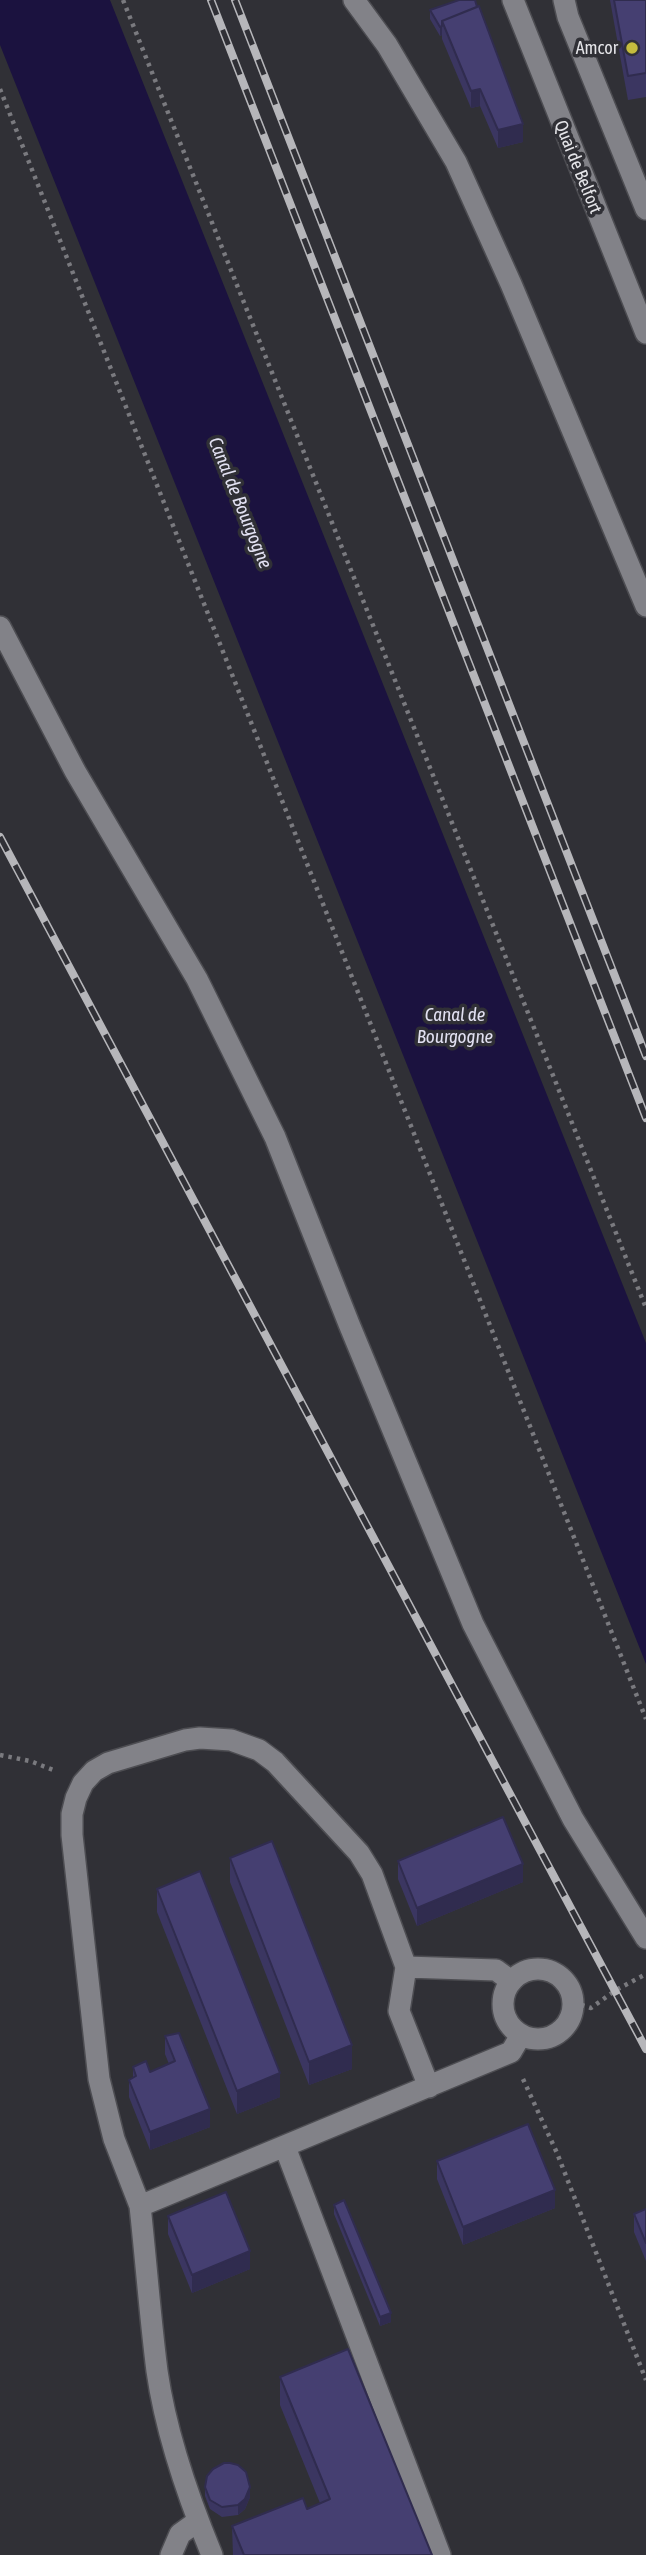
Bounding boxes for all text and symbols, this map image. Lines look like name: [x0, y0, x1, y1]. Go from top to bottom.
place label: Amcor: [576, 37, 618, 59]
marker: Amcor: [624, 40, 640, 56]
street label: Quai de Belfort: [550, 117, 606, 217]
water label: Canal de Bourgogne: [203, 434, 277, 572]
water label: Canal de Bourgogne: [417, 1004, 493, 1048]

